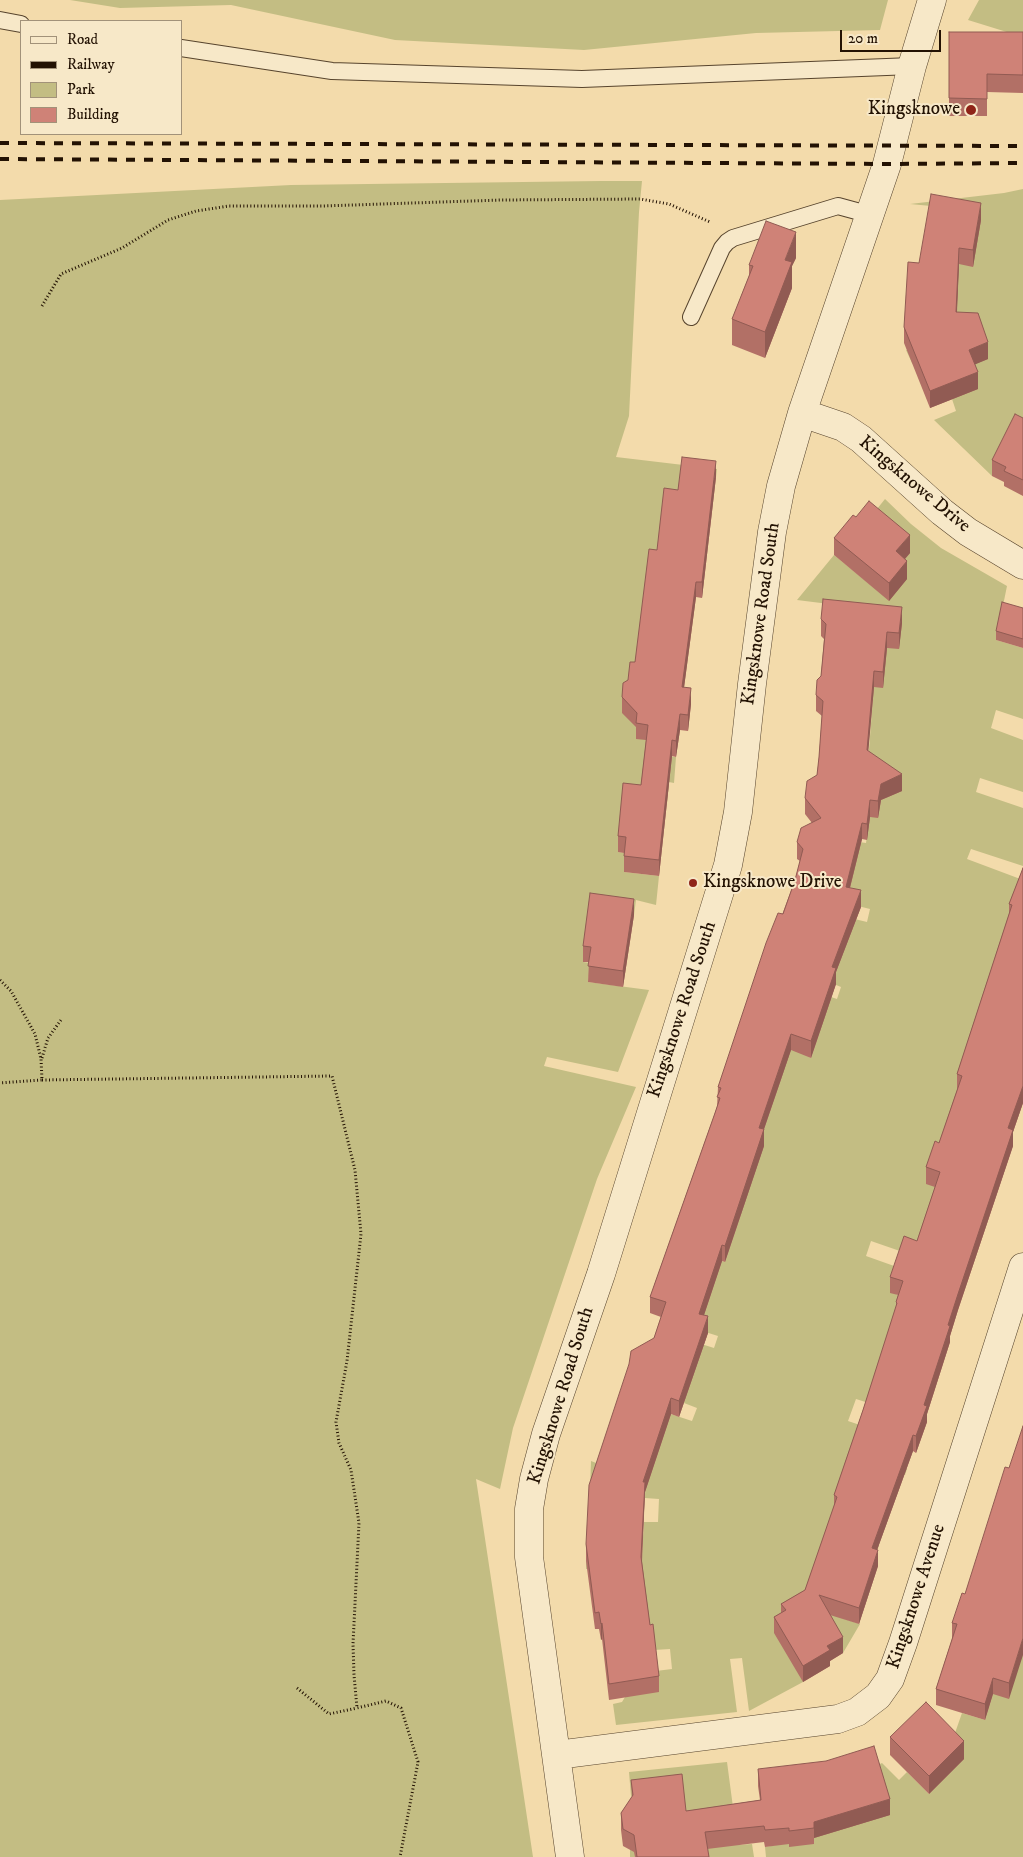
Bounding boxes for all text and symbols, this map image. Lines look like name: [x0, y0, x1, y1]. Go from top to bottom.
legend: [20, 20, 182, 135]
scale bar: [843, 20, 944, 52]
text: 20 m: [848, 29, 878, 48]
text: Road: [67, 30, 98, 49]
text: Railway: [67, 55, 115, 74]
text: Park: [67, 80, 95, 99]
place label: Kingsknowe: [868, 99, 960, 121]
marker: Kingsknowe: [964, 103, 978, 117]
text: Building: [67, 105, 119, 124]
street label: Kingsknowe Drive: [854, 432, 974, 538]
street label: Kingsknowe Road South: [738, 521, 786, 707]
place label: Kingsknowe Drive: [703, 872, 842, 894]
marker: Kingsknowe Drive: [687, 877, 699, 889]
street label: Kingsknowe Road South: [644, 919, 722, 1101]
street label: Kingsknowe Road South: [524, 1305, 600, 1487]
street label: Kingsknowe Avenue: [883, 1522, 951, 1672]

